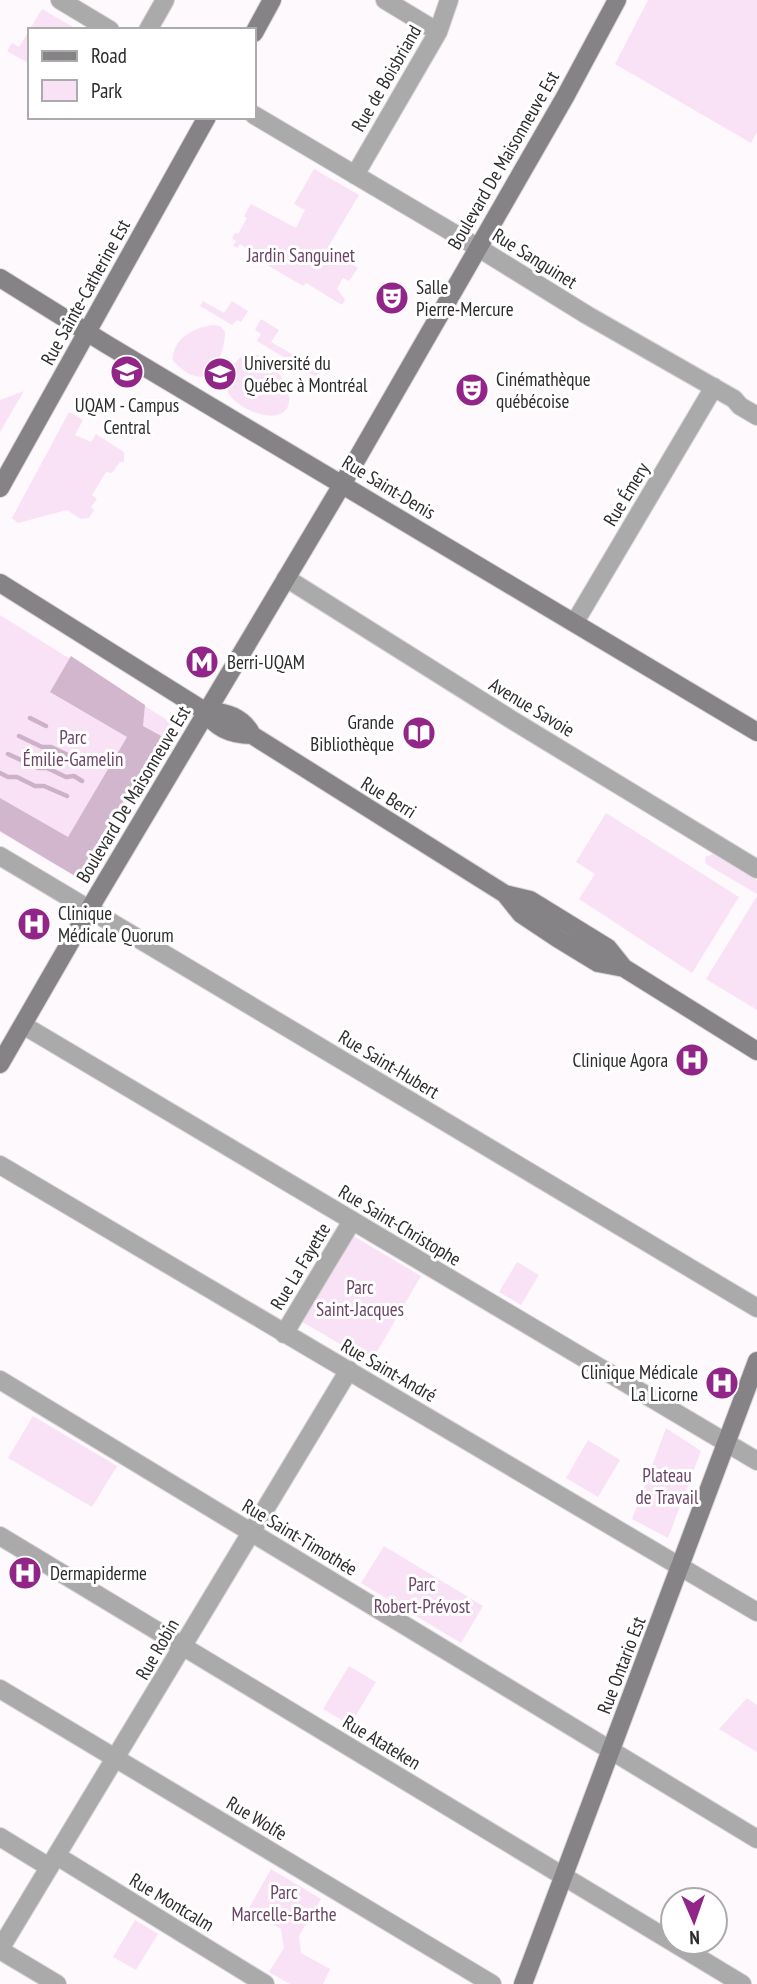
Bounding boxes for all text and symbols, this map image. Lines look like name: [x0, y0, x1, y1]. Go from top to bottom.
street label: Rue de Boisbriand: [346, 21, 426, 135]
legend: [28, 28, 256, 119]
text: Road: [91, 42, 127, 69]
street label: Boulevard De Maisonneuve Est: [442, 66, 564, 253]
text: Park: [91, 77, 122, 104]
street label: Rue Sainte-Catherine Est: [35, 214, 135, 369]
street label: Rue Sanguinet: [488, 223, 582, 294]
park label: Jardin Sanguinet: [246, 243, 356, 267]
place label: Salle Pierre-Mercure: [416, 275, 514, 321]
theatre icon: Salle Pierre-Mercure: [373, 279, 411, 317]
place label: Université du Québec à Montréal: [244, 351, 368, 397]
school or university icon: UQAM - Campus Central: [108, 353, 146, 391]
school or university icon: Université du Québec à Montréal: [201, 355, 239, 393]
place label: Cinémathèque québécoise: [496, 367, 591, 413]
theatre icon: Cinémathèque québécoise: [453, 371, 491, 409]
place label: UQAM - Campus Central: [75, 393, 179, 439]
street label: Rue Saint-Denis: [338, 450, 440, 524]
street label: Rue Émery: [598, 457, 655, 530]
metro station icon: Berri-UQAM: [183, 643, 221, 681]
place label: Berri-UQAM: [227, 650, 305, 674]
street label: Avenue Savoie: [485, 672, 579, 742]
street label: Boulevard De Maisonneuve Est: [71, 701, 196, 887]
place label: Grande Bibliothèque: [310, 710, 394, 756]
library icon: Grande Bibliothèque: [400, 714, 438, 752]
park label: Parc Émilie-Gamelin: [23, 725, 123, 771]
street label: Rue Berri: [357, 771, 421, 823]
place label: Clinique Médicale Quorum: [58, 901, 174, 947]
hospital icon: Clinique Médicale Quorum: [15, 905, 53, 943]
street label: Rue Saint-Hubert: [334, 1025, 444, 1104]
hospital icon: Clinique Agora: [673, 1041, 711, 1079]
place label: Clinique Agora: [572, 1048, 668, 1072]
street label: Rue Saint-Christophe: [335, 1179, 466, 1271]
street label: Rue La Fayette: [265, 1218, 335, 1314]
park label: Parc Saint-Jacques: [316, 1275, 404, 1321]
street label: Rue Saint-André: [337, 1333, 441, 1407]
place label: Clinique Médicale La Licorne: [581, 1360, 698, 1406]
hospital icon: Clinique Médicale La Licorne: [703, 1364, 741, 1402]
park label: Plateau de Travail: [636, 1463, 699, 1509]
street label: Rue Saint-Timothée: [238, 1493, 362, 1581]
hospital icon: Dermapiderme: [6, 1554, 44, 1592]
place label: Dermapiderme: [50, 1561, 147, 1585]
park label: Parc Robert-Prévost: [374, 1572, 471, 1618]
street label: Rue Ontario Est: [591, 1612, 651, 1717]
street label: Rue Robin: [130, 1614, 184, 1684]
street label: Rue Atateken: [339, 1709, 425, 1775]
street label: Rue Wolfe: [222, 1791, 292, 1845]
street label: Rue Montcalm: [125, 1867, 219, 1937]
park label: Parc Marcelle-Barthe: [231, 1880, 337, 1926]
north arrow: [659, 1886, 729, 1956]
text: N: [689, 1926, 700, 1950]

